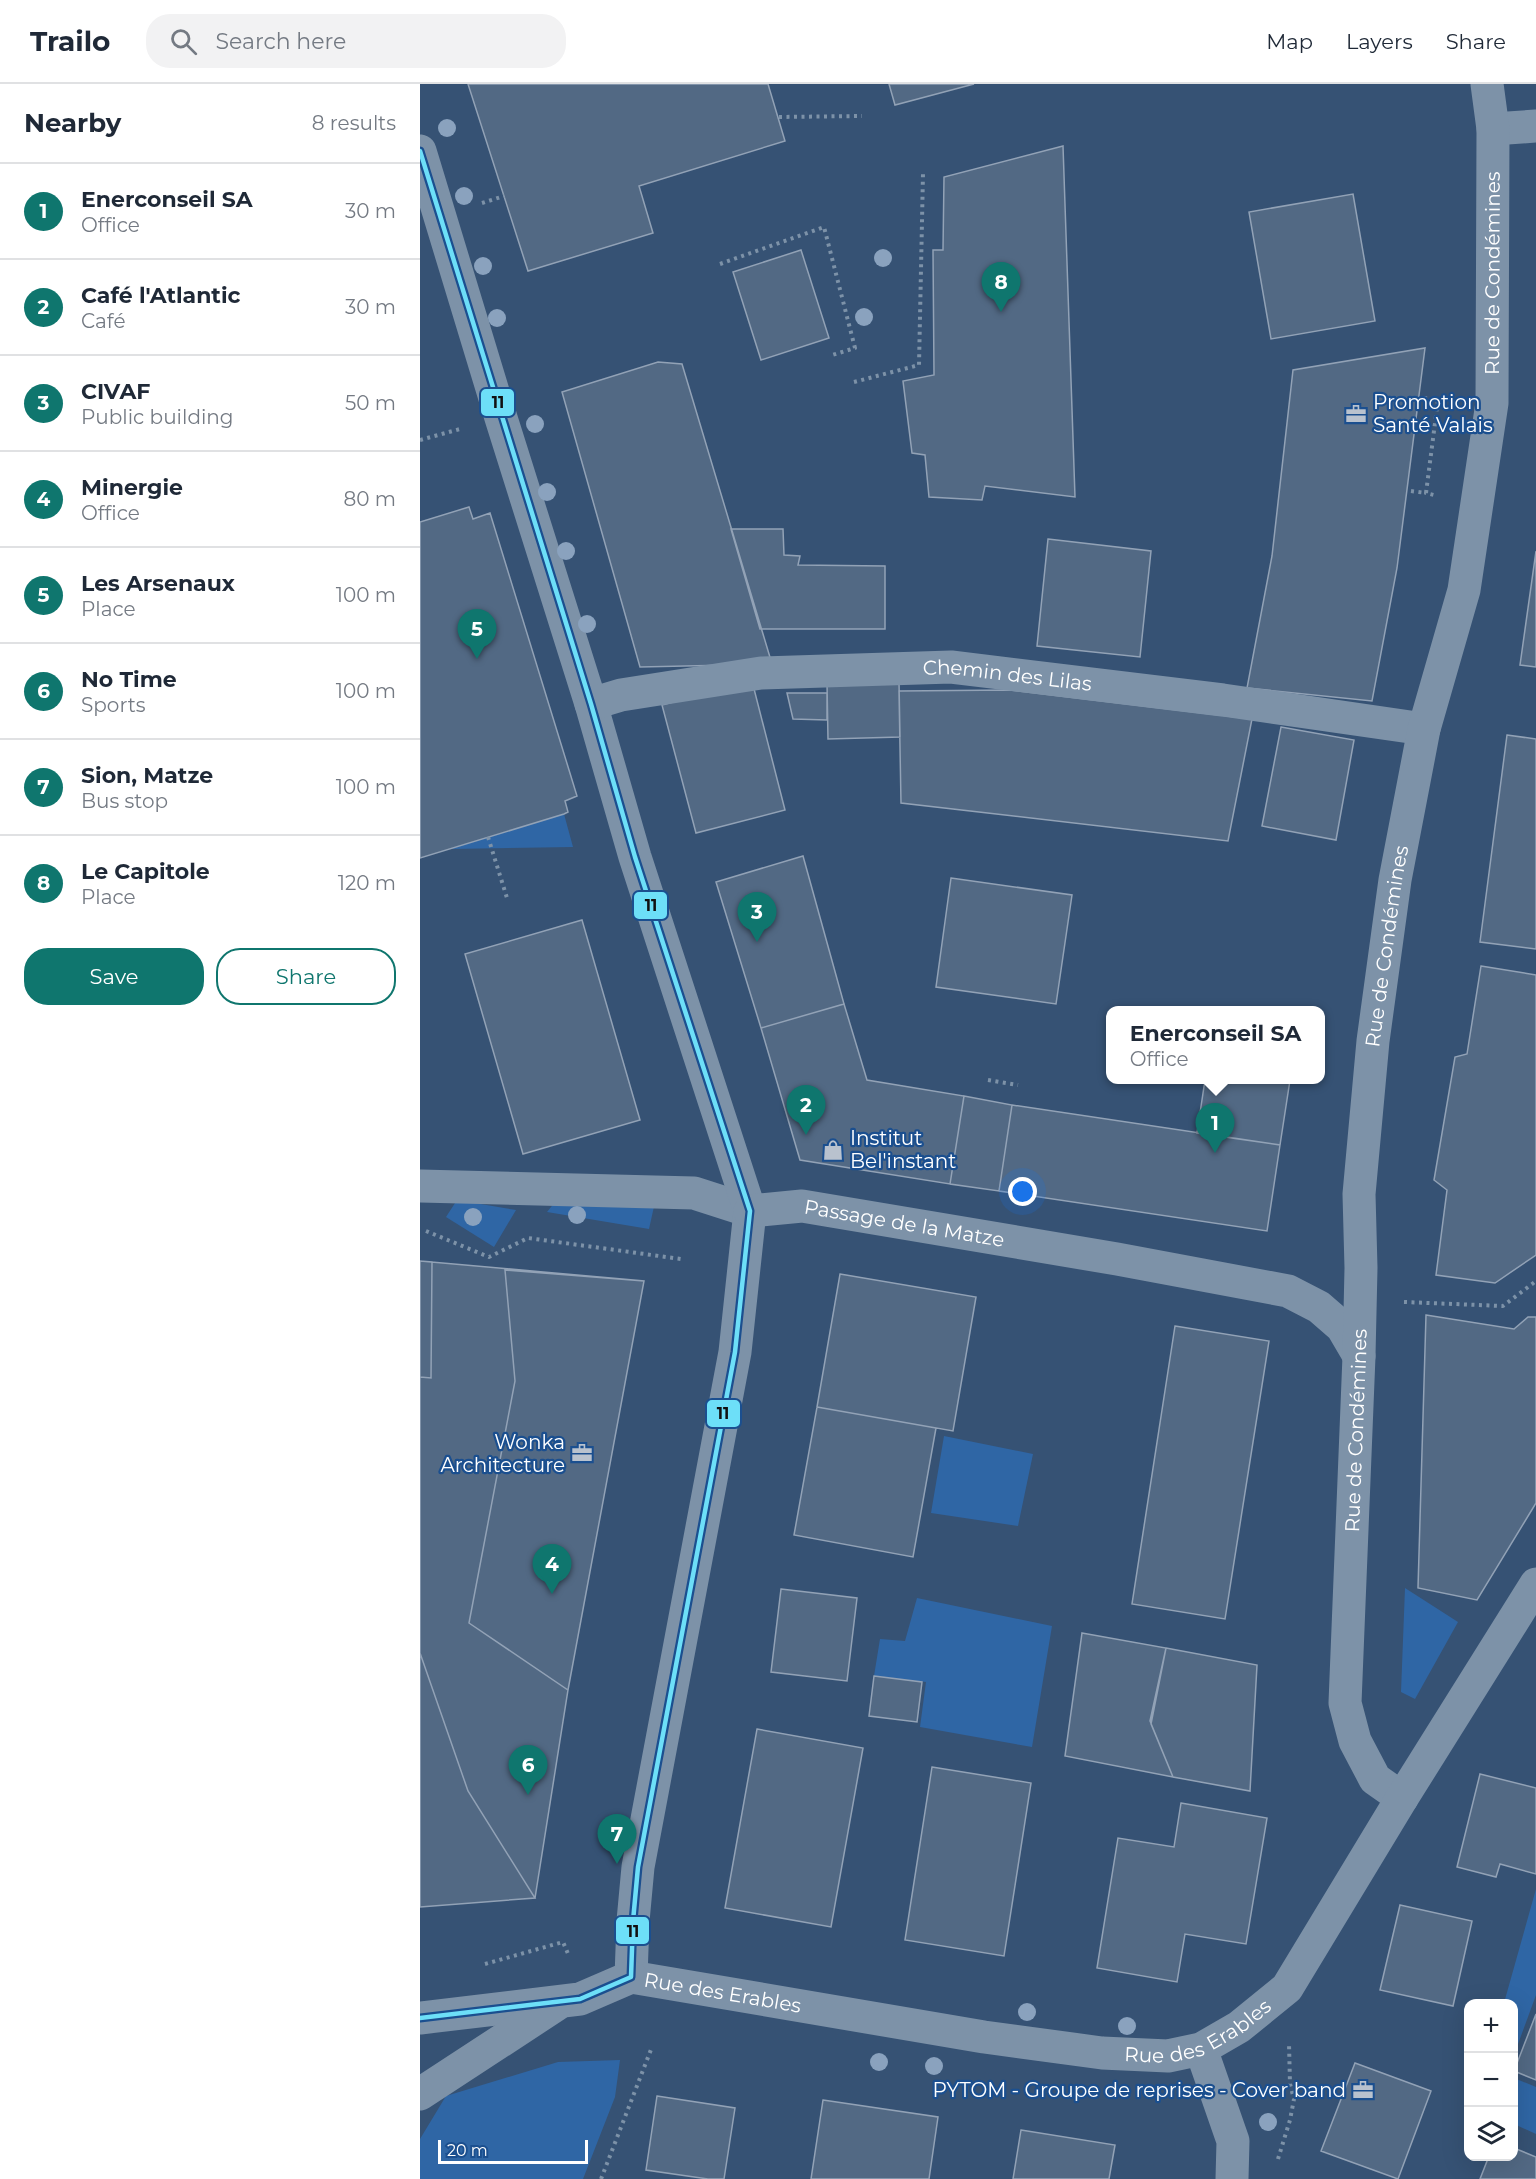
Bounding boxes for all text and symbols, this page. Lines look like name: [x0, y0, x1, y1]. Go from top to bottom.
search box: [146, 14, 566, 68]
text: Trailo: [30, 24, 110, 58]
icon: search: [167, 25, 200, 58]
text: Search here: [215, 28, 346, 55]
text: Map: [1266, 29, 1313, 54]
text: Layers: [1346, 29, 1413, 54]
text: Share: [1446, 29, 1506, 54]
text: Nearby: [24, 107, 121, 139]
text: 8 results: [312, 111, 396, 135]
street label: Rue de Condémines: [1480, 171, 1505, 375]
text: Enerconseil SA: [81, 186, 253, 213]
text: 1: [40, 199, 47, 223]
text: 30 m: [345, 199, 396, 223]
text: Office: [81, 213, 140, 237]
pin: 8: [982, 262, 1020, 312]
text: Café l'Atlantic: [81, 282, 241, 309]
text: 2: [38, 295, 49, 319]
text: 30 m: [345, 295, 396, 319]
text: Café: [81, 309, 126, 333]
text: CIVAF: [81, 378, 150, 405]
line badge: 11: [480, 388, 515, 417]
place label: Promotion Santé Valais: [1373, 390, 1493, 437]
text: 3: [38, 391, 49, 415]
text: 50 m: [345, 391, 396, 415]
text: 11: [492, 393, 504, 412]
office icon: Promotion Santé Valais: [1344, 402, 1368, 426]
text: Public building: [81, 405, 234, 429]
text: Minergie: [81, 474, 183, 501]
text: 4: [37, 487, 50, 511]
text: 80 m: [344, 487, 396, 511]
text: Office: [81, 501, 140, 525]
text: Les Arsenaux: [81, 570, 235, 597]
text: 5: [38, 583, 49, 607]
text: 100 m: [336, 583, 396, 607]
text: Place: [81, 597, 136, 621]
pin: 5: [458, 610, 496, 659]
street label: Chemin des Lilas: [922, 655, 1094, 696]
text: No Time: [81, 666, 177, 693]
text: 6: [37, 679, 50, 703]
text: 100 m: [336, 679, 396, 703]
text: Sports: [81, 693, 146, 717]
text: Sion, Matze: [81, 762, 213, 789]
text: 7: [37, 775, 50, 799]
text: 100 m: [336, 775, 396, 799]
text: Bus stop: [81, 789, 168, 813]
street label: Rue de Condémines: [1360, 843, 1413, 1049]
text: Le Capitole: [81, 858, 210, 885]
text: 8: [37, 871, 50, 895]
text: 120 m: [338, 871, 396, 895]
text: Place: [81, 885, 136, 909]
line badge: 11: [633, 891, 668, 920]
pin: 3: [738, 892, 776, 942]
text: 11: [645, 896, 657, 915]
button: Save: [24, 948, 204, 1005]
button: Share: [216, 948, 396, 1005]
popup: [1106, 1006, 1325, 1084]
text: Enerconseil SA: [1130, 1020, 1301, 1047]
text: Office: [1130, 1047, 1189, 1071]
pin: 2: [786, 1086, 826, 1135]
pin: 1: [1196, 1104, 1234, 1153]
place label: Institut Bel'instant: [850, 1126, 956, 1173]
shop icon: Institut Bel'instant: [821, 1138, 845, 1162]
your location: [1008, 1177, 1037, 1206]
street label: Passage de la Matze: [802, 1195, 1006, 1252]
street label: Rue de Condémines: [1340, 1328, 1372, 1533]
line badge: 11: [706, 1399, 741, 1428]
text: 11: [717, 1404, 729, 1423]
place label: Wonka Architecture: [440, 1430, 565, 1477]
office icon: Wonka Architecture: [570, 1441, 594, 1465]
pin: 4: [532, 1544, 572, 1594]
pin: 6: [508, 1746, 548, 1795]
pin: 7: [598, 1814, 636, 1864]
line badge: 11: [615, 1916, 650, 1945]
text: 11: [627, 1922, 639, 1941]
street label: Rue des Erables: [642, 1967, 803, 2018]
street label: Rue des Erables: [1124, 1994, 1276, 2068]
map controls: [1464, 1999, 1518, 2161]
button: +: [1464, 1999, 1518, 2053]
button: −: [1464, 2053, 1518, 2107]
place label: PYTOM - Groupe de reprises - Cover band: [932, 2078, 1346, 2102]
office icon: PYTOM - Groupe de reprises - Cover band: [1351, 2078, 1375, 2102]
button: layers: [1464, 2107, 1518, 2161]
scale bar: [438, 2137, 588, 2164]
text: 20 m: [447, 2141, 488, 2160]

